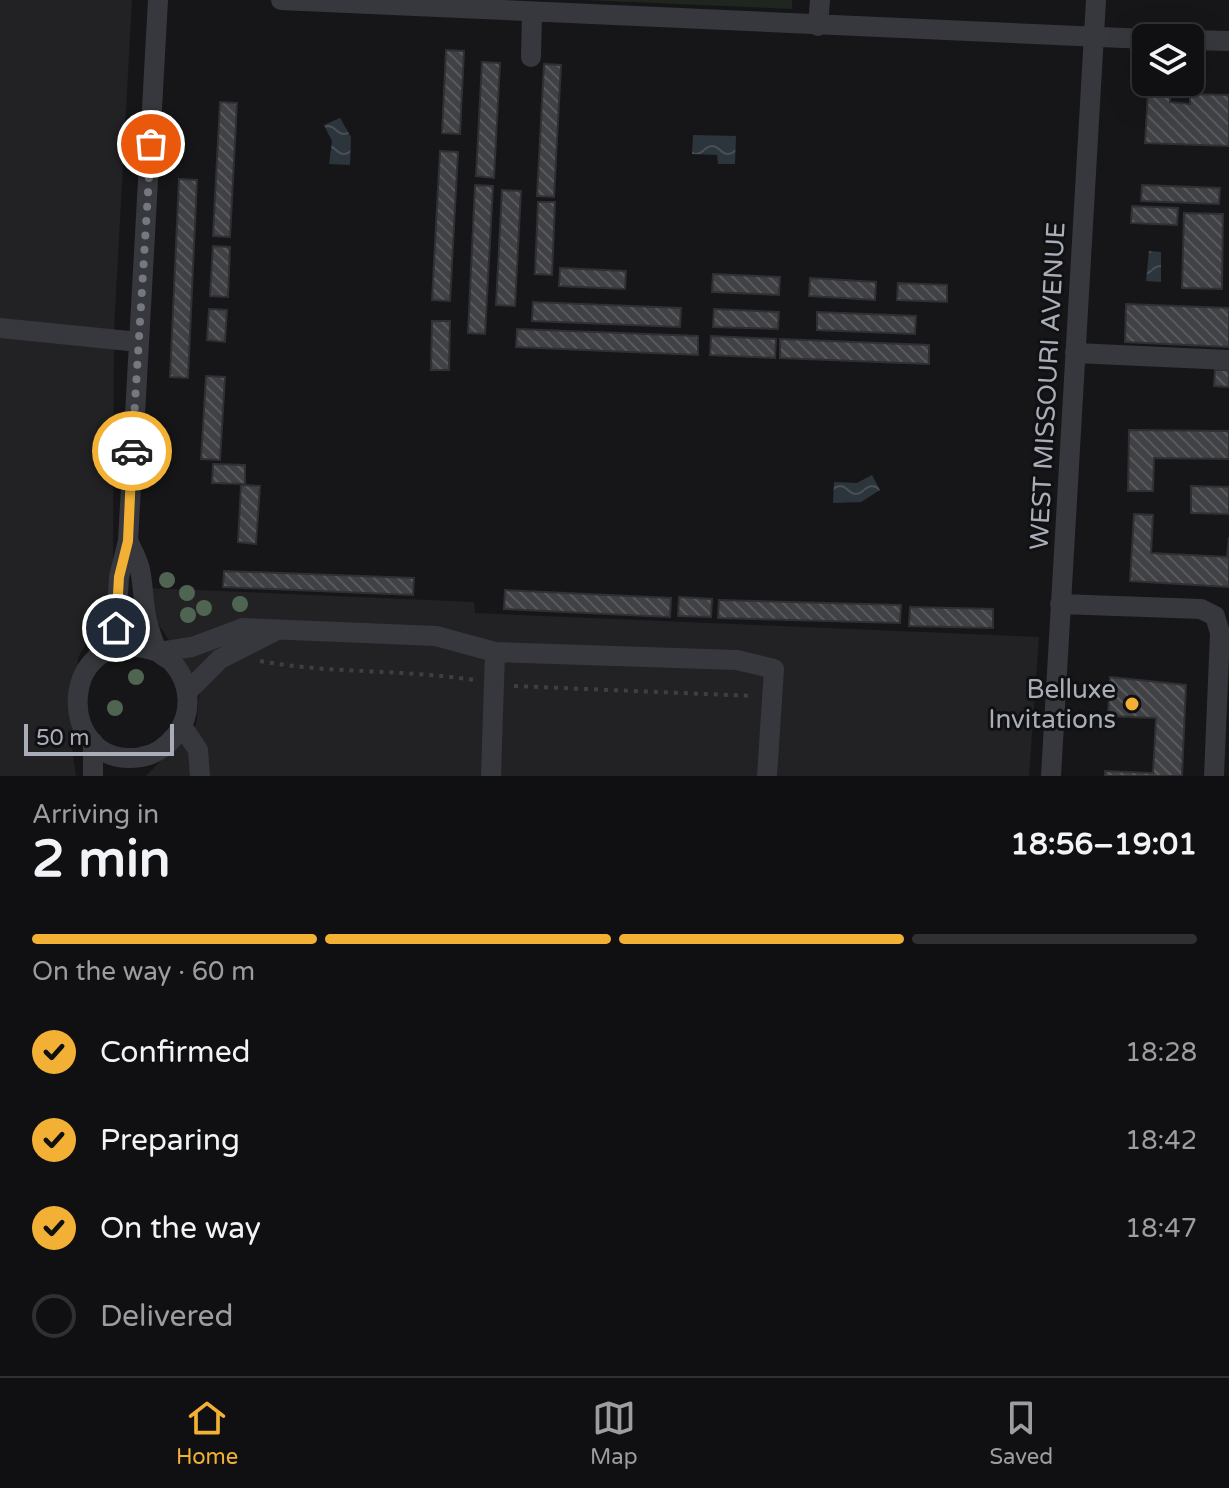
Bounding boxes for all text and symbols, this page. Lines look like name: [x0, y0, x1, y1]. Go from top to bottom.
map controls: [1132, 24, 1204, 96]
button: layers: [1132, 24, 1204, 96]
pin: [117, 110, 185, 178]
icon: bag: [129, 122, 173, 166]
street label: WEST MISSOURI AVENUE: [1023, 221, 1072, 551]
courier: [92, 411, 172, 491]
icon: car: [110, 429, 154, 473]
pin: [82, 594, 150, 662]
icon: home: [94, 606, 138, 650]
place label: Belluxe Invitations: [988, 674, 1116, 735]
marker: Belluxe Invitations: [1123, 695, 1141, 713]
scale bar: [24, 720, 174, 756]
text: 50 m: [36, 725, 90, 751]
text: Arriving in: [32, 799, 159, 830]
text: 18:56–19:01: [1010, 826, 1197, 863]
text: 2 min: [32, 828, 171, 891]
text: On the way · 60 m: [32, 956, 255, 987]
icon: check: [32, 1030, 76, 1074]
text: Confirmed: [100, 1034, 251, 1071]
text: 18:28: [1125, 1037, 1197, 1068]
icon: check: [32, 1118, 76, 1162]
text: Preparing: [100, 1122, 240, 1159]
text: 18:42: [1125, 1125, 1197, 1156]
icon: check: [32, 1206, 76, 1250]
text: On the way: [100, 1210, 261, 1247]
text: 18:47: [1125, 1213, 1197, 1244]
text: Delivered: [100, 1298, 234, 1335]
tab: Home: [176, 1396, 238, 1470]
tab: Map: [590, 1396, 638, 1470]
tab: Saved: [989, 1396, 1053, 1470]

